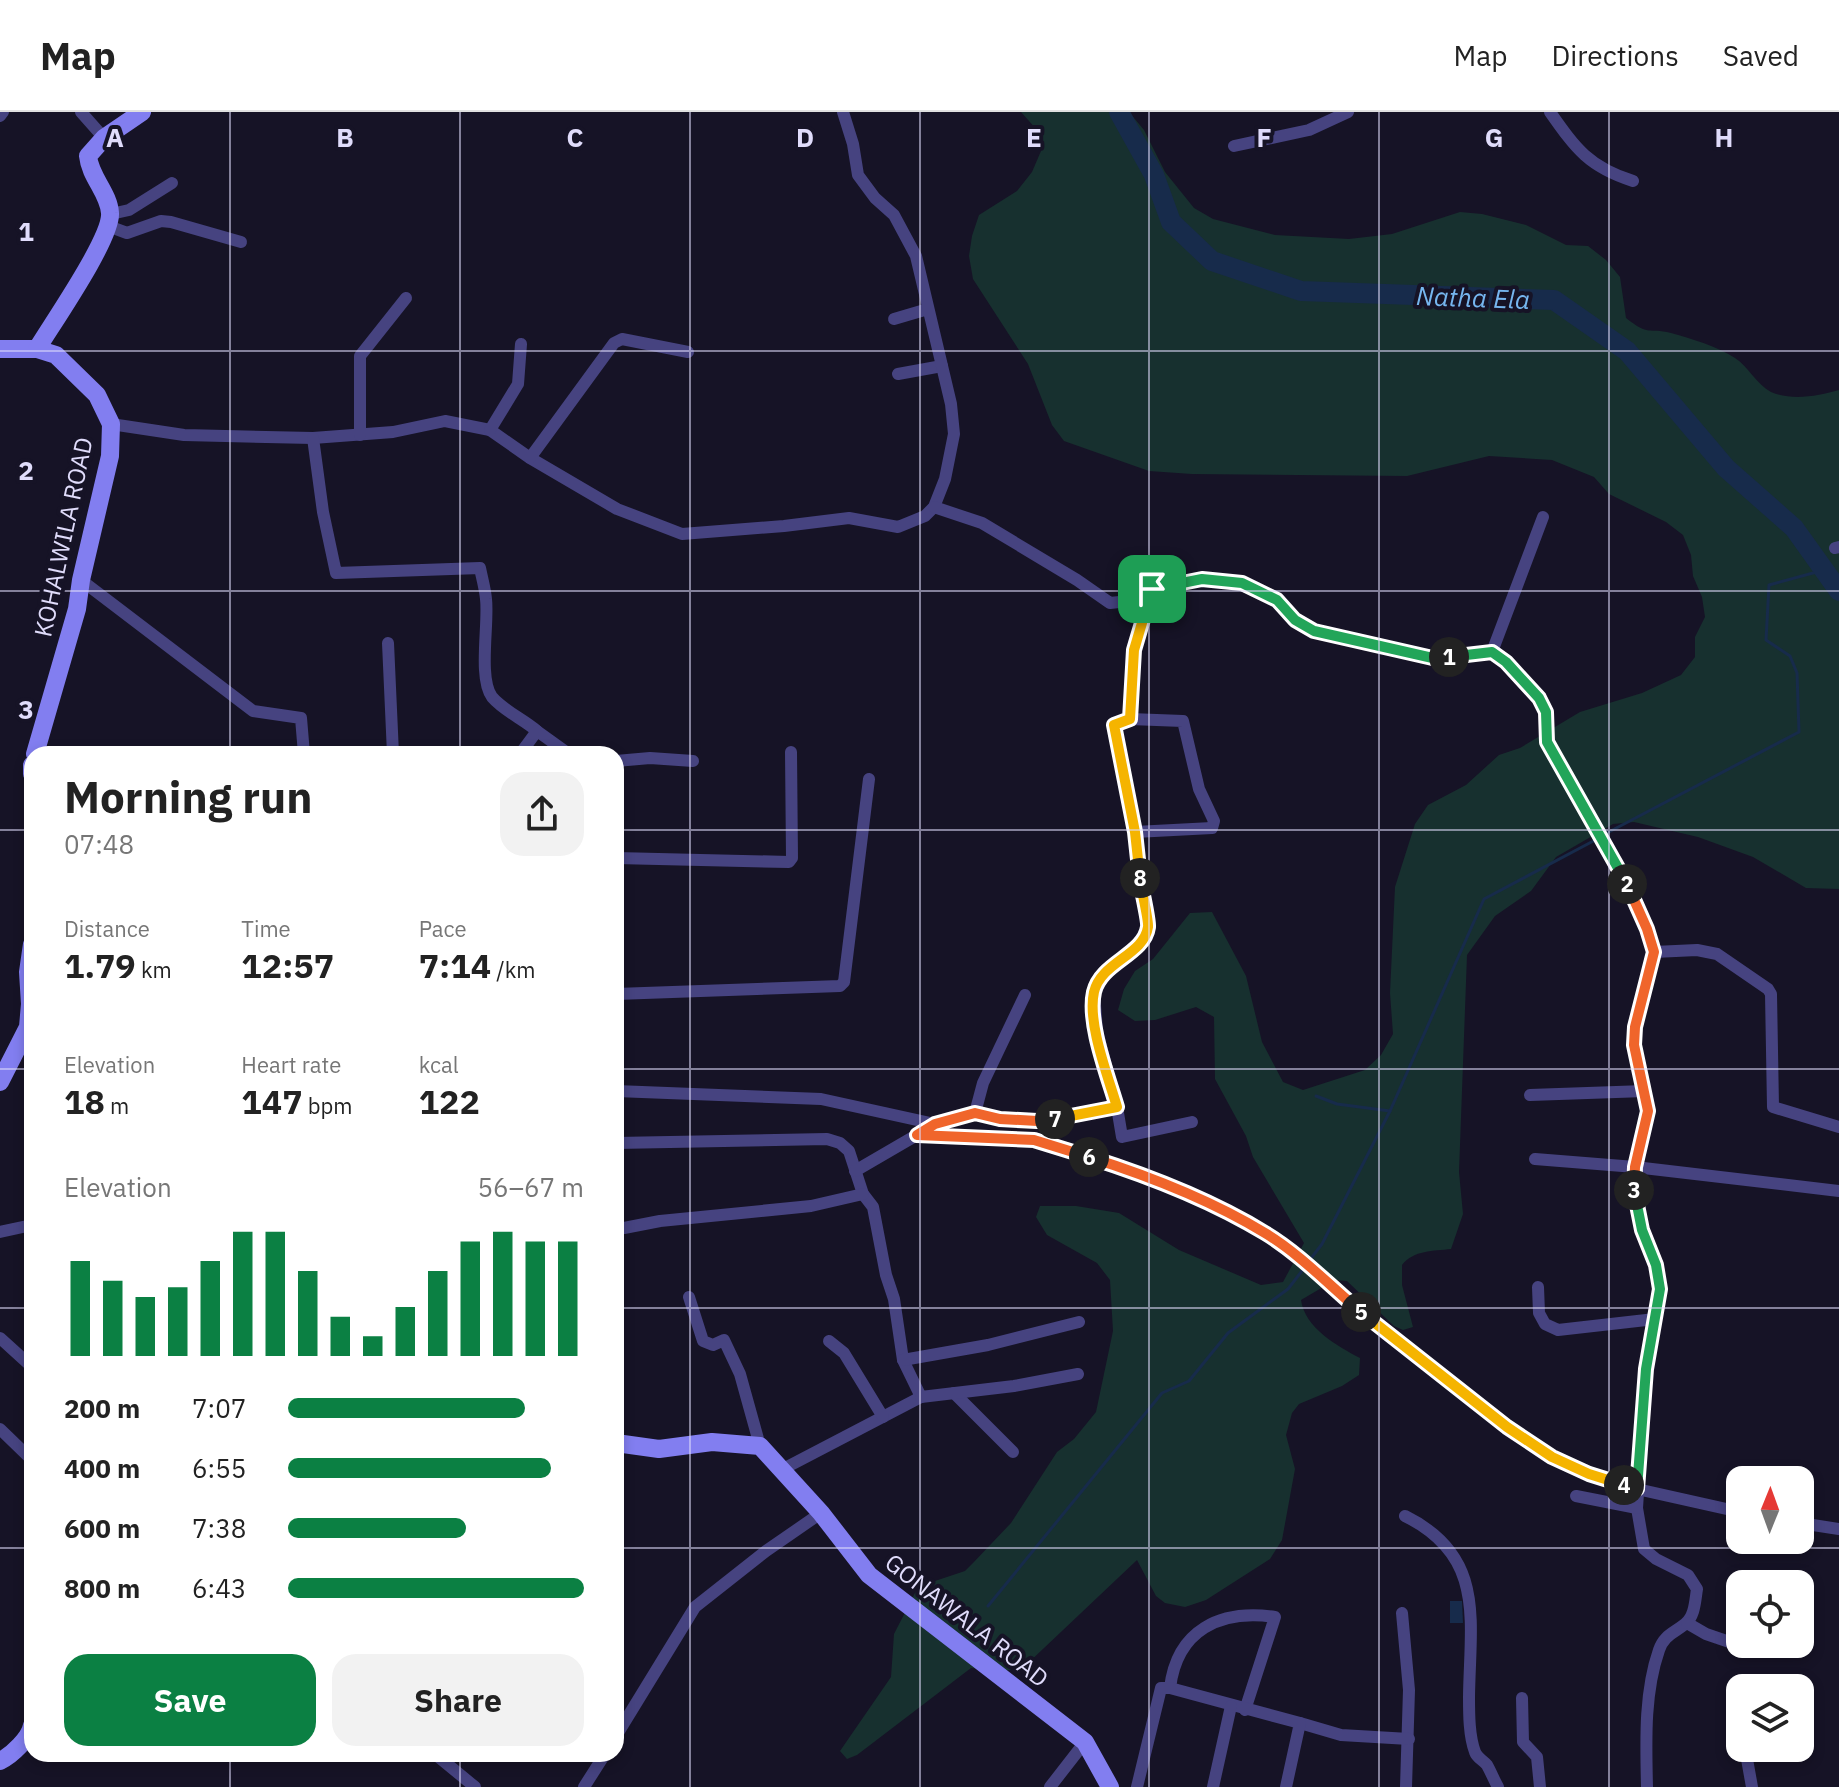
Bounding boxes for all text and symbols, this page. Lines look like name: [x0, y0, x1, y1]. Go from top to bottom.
text: Map: [40, 31, 116, 80]
text: Map: [1453, 37, 1507, 74]
text: Directions: [1551, 37, 1679, 74]
text: Saved: [1723, 37, 1799, 74]
text: A: [106, 120, 124, 154]
text: B: [336, 120, 354, 154]
text: C: [567, 120, 584, 154]
text: D: [796, 120, 814, 154]
text: E: [1026, 120, 1042, 154]
text: F: [1256, 120, 1272, 154]
text: G: [1485, 120, 1503, 154]
text: H: [1715, 120, 1733, 154]
text: 1: [18, 214, 34, 248]
water label: Natha Ela: [1415, 278, 1531, 316]
street label: KOHALWILA ROAD: [26, 434, 100, 640]
text: 2: [18, 453, 34, 487]
pin: [1118, 555, 1186, 623]
icon: arrive: [1130, 567, 1174, 611]
pin: 1: [1429, 637, 1469, 677]
text: 1: [1442, 642, 1456, 671]
text: 3: [18, 692, 34, 726]
text: Morning run: [64, 768, 313, 825]
button: share: [500, 772, 584, 856]
text: 07:48: [64, 827, 134, 861]
pin: 8: [1120, 858, 1160, 898]
text: 8: [1133, 863, 1147, 892]
pin: 2: [1607, 864, 1647, 904]
text: 2: [1620, 869, 1634, 898]
text: Distance: [64, 914, 150, 943]
text: Time: [241, 914, 291, 943]
text: Pace: [419, 914, 467, 943]
text: 1.79: [64, 943, 136, 987]
text: 12:57: [241, 943, 334, 987]
text: 7:14: [419, 943, 491, 987]
text: km: [136, 955, 172, 984]
text: /km: [491, 955, 536, 984]
text: Elevation: [64, 1050, 155, 1079]
text: Heart rate: [241, 1050, 341, 1079]
text: kcal: [419, 1050, 459, 1079]
text: 18: [64, 1079, 105, 1123]
text: 147: [241, 1079, 303, 1123]
text: 122: [419, 1079, 480, 1123]
text: m: [105, 1091, 129, 1120]
text: bpm: [303, 1091, 352, 1120]
pin: 7: [1035, 1099, 1075, 1139]
text: 7: [1048, 1104, 1062, 1133]
pin: 6: [1069, 1137, 1109, 1177]
text: 6: [1082, 1142, 1096, 1171]
text: Elevation: [64, 1170, 172, 1204]
text: 56–67 m: [477, 1170, 584, 1204]
pin: 3: [1614, 1170, 1654, 1210]
text: 3: [1627, 1175, 1641, 1204]
pin: 5: [1341, 1292, 1381, 1332]
text: 5: [1354, 1297, 1368, 1326]
text: 200 m: [64, 1391, 140, 1425]
text: 7:07: [192, 1391, 246, 1425]
text: 400 m: [64, 1451, 140, 1485]
text: 6:55: [192, 1451, 246, 1485]
pin: 4: [1604, 1465, 1644, 1505]
north arrow: [1726, 1466, 1814, 1554]
map controls: [1726, 1466, 1814, 1762]
text: 4: [1617, 1470, 1631, 1499]
text: 600 m: [64, 1511, 140, 1545]
text: 7:38: [192, 1511, 246, 1545]
street label: GONAWALA ROAD: [879, 1546, 1055, 1694]
button: locate: [1726, 1570, 1814, 1658]
text: 800 m: [64, 1571, 140, 1605]
text: 6:43: [192, 1571, 246, 1605]
button: Save: [64, 1654, 316, 1746]
button: Share: [332, 1654, 584, 1746]
button: layers: [1726, 1674, 1814, 1762]

